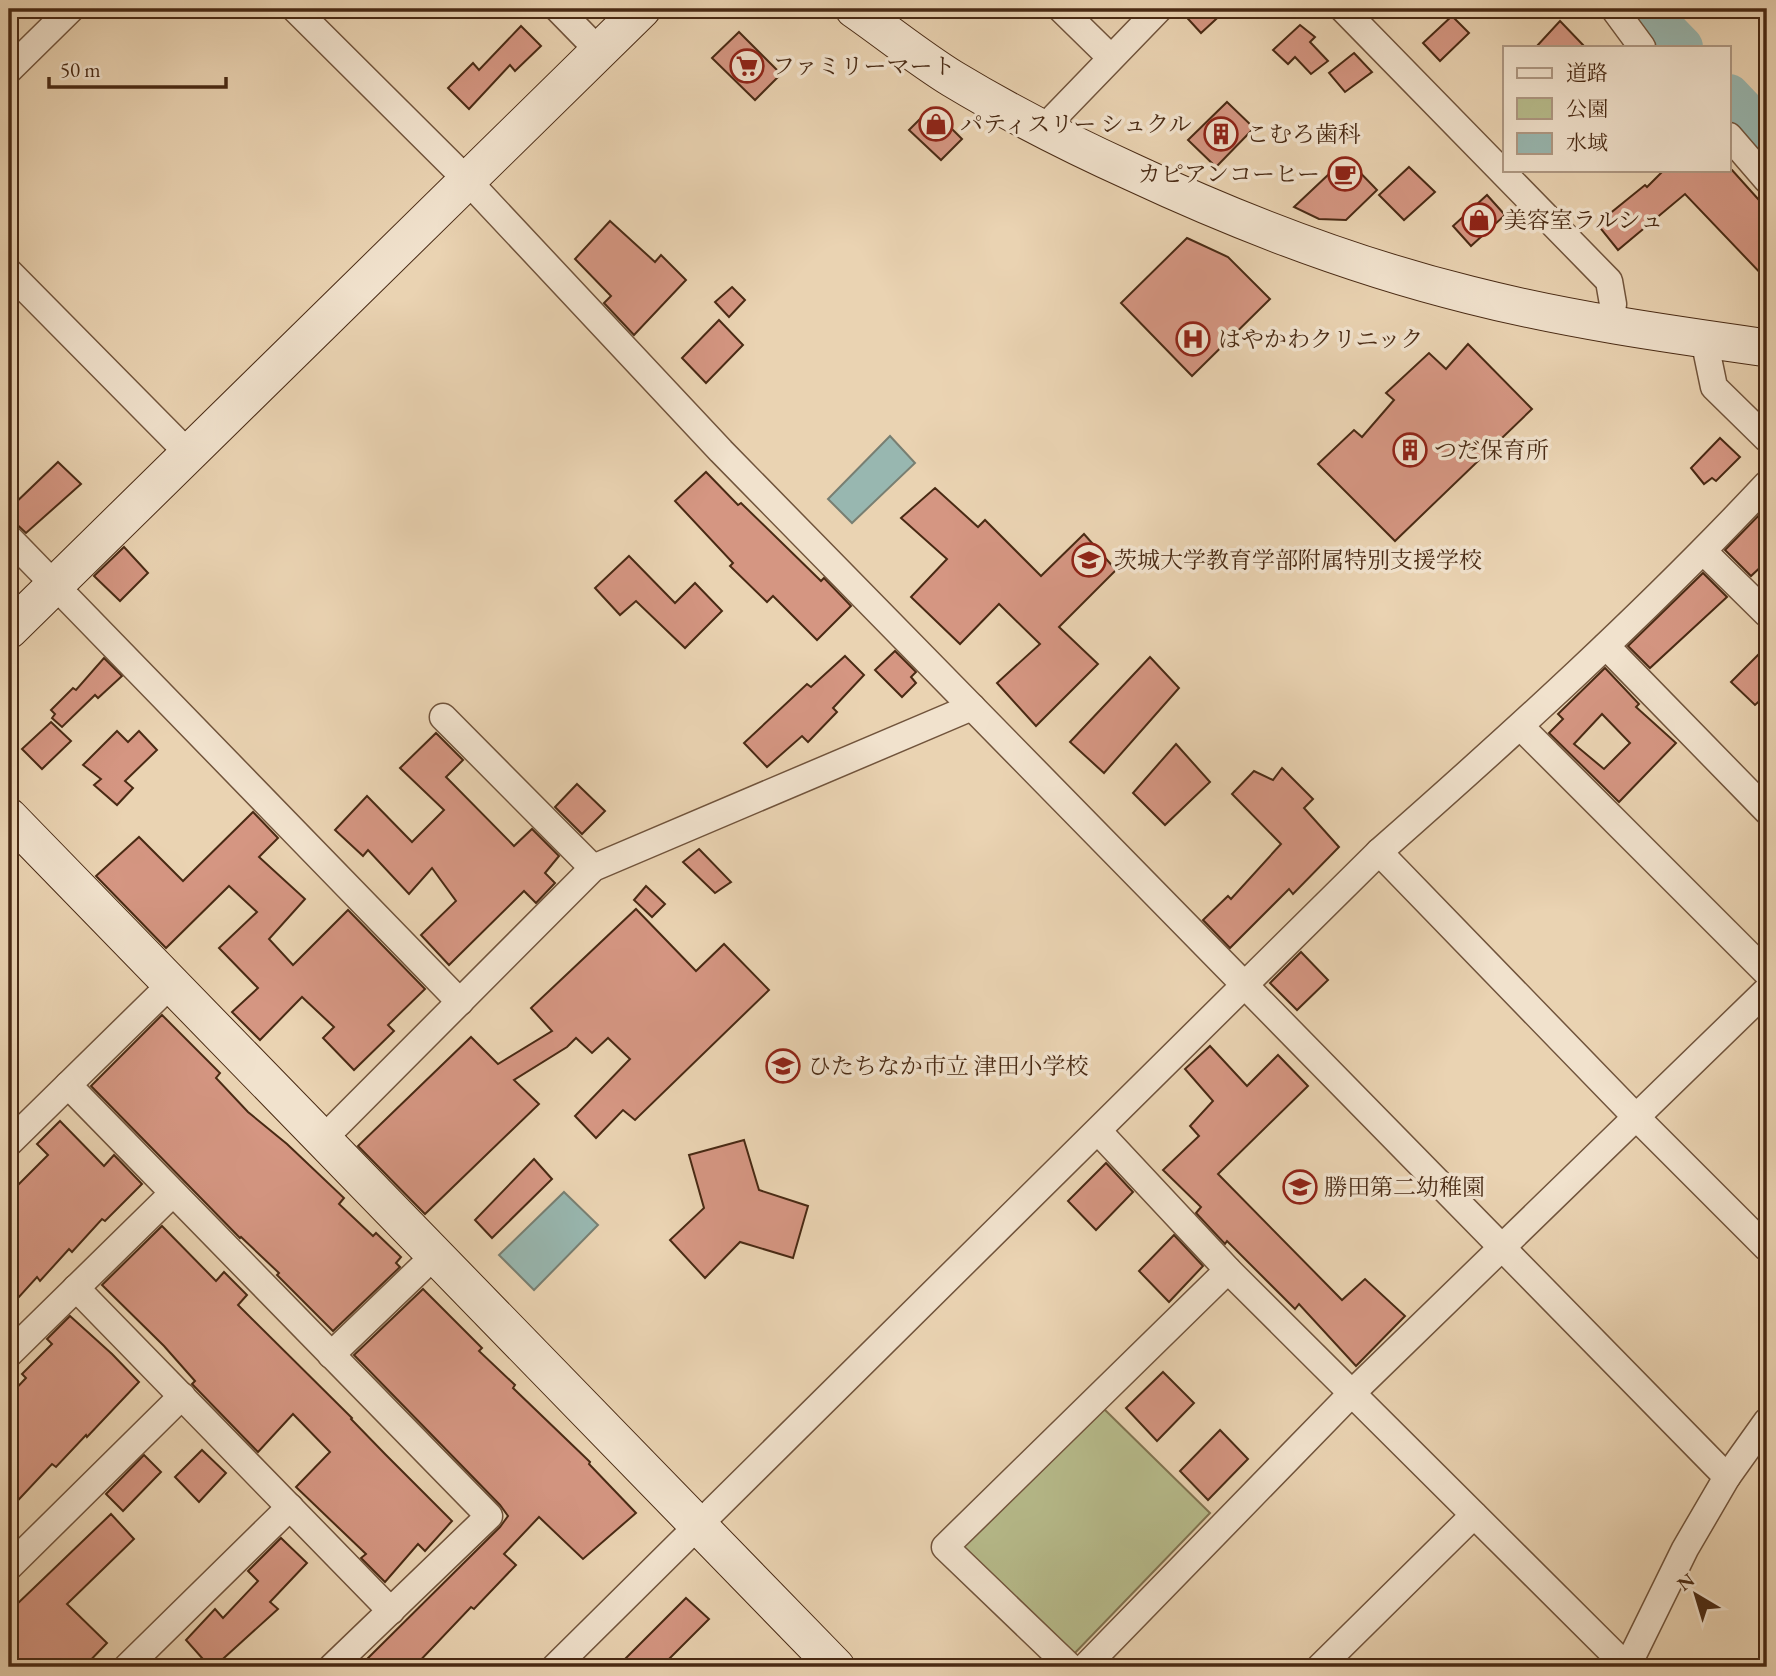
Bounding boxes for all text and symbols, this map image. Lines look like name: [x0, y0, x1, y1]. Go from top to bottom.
scale bar: [49, 46, 226, 90]
legend: [1503, 46, 1730, 172]
supermarket icon: ファミリーマート: [728, 47, 766, 85]
place label: ファミリーマート: [772, 51, 956, 81]
text: 50 m: [60, 56, 101, 83]
text: 道路: [1566, 59, 1608, 86]
text: 公園: [1566, 95, 1608, 122]
shop icon: パティスリー シュクル: [917, 105, 955, 143]
place label: パティスリー シュクル: [960, 109, 1192, 139]
building icon: こむろ歯科: [1202, 115, 1240, 153]
place label: こむろ歯科: [1246, 119, 1361, 149]
text: 水域: [1566, 129, 1608, 156]
cafe icon: カピアンコーヒー: [1326, 155, 1364, 193]
place label: カピアンコーヒー: [1138, 159, 1320, 189]
shop icon: 美容室ラルシュ: [1460, 201, 1498, 239]
place label: 美容室ラルシュ: [1504, 205, 1663, 235]
hospital icon: はやかわクリニック: [1174, 320, 1212, 358]
place label: はやかわクリニック: [1218, 324, 1424, 354]
building icon: つだ保育所: [1391, 431, 1429, 469]
place label: つだ保育所: [1434, 435, 1549, 465]
school or university icon: 茨城大学教育学部附属特別支援学校: [1070, 541, 1108, 579]
place label: 茨城大学教育学部附属特別支援学校: [1114, 545, 1482, 575]
school or university icon: ひたちなか市立 津田小学校: [764, 1047, 802, 1085]
place label: ひたちなか市立 津田小学校: [808, 1051, 1089, 1081]
school or university icon: 勝田第二幼稚園: [1281, 1168, 1319, 1206]
place label: 勝田第二幼稚園: [1324, 1172, 1485, 1202]
north arrow: [1660, 1560, 1730, 1630]
text: N: [1672, 1567, 1700, 1597]

